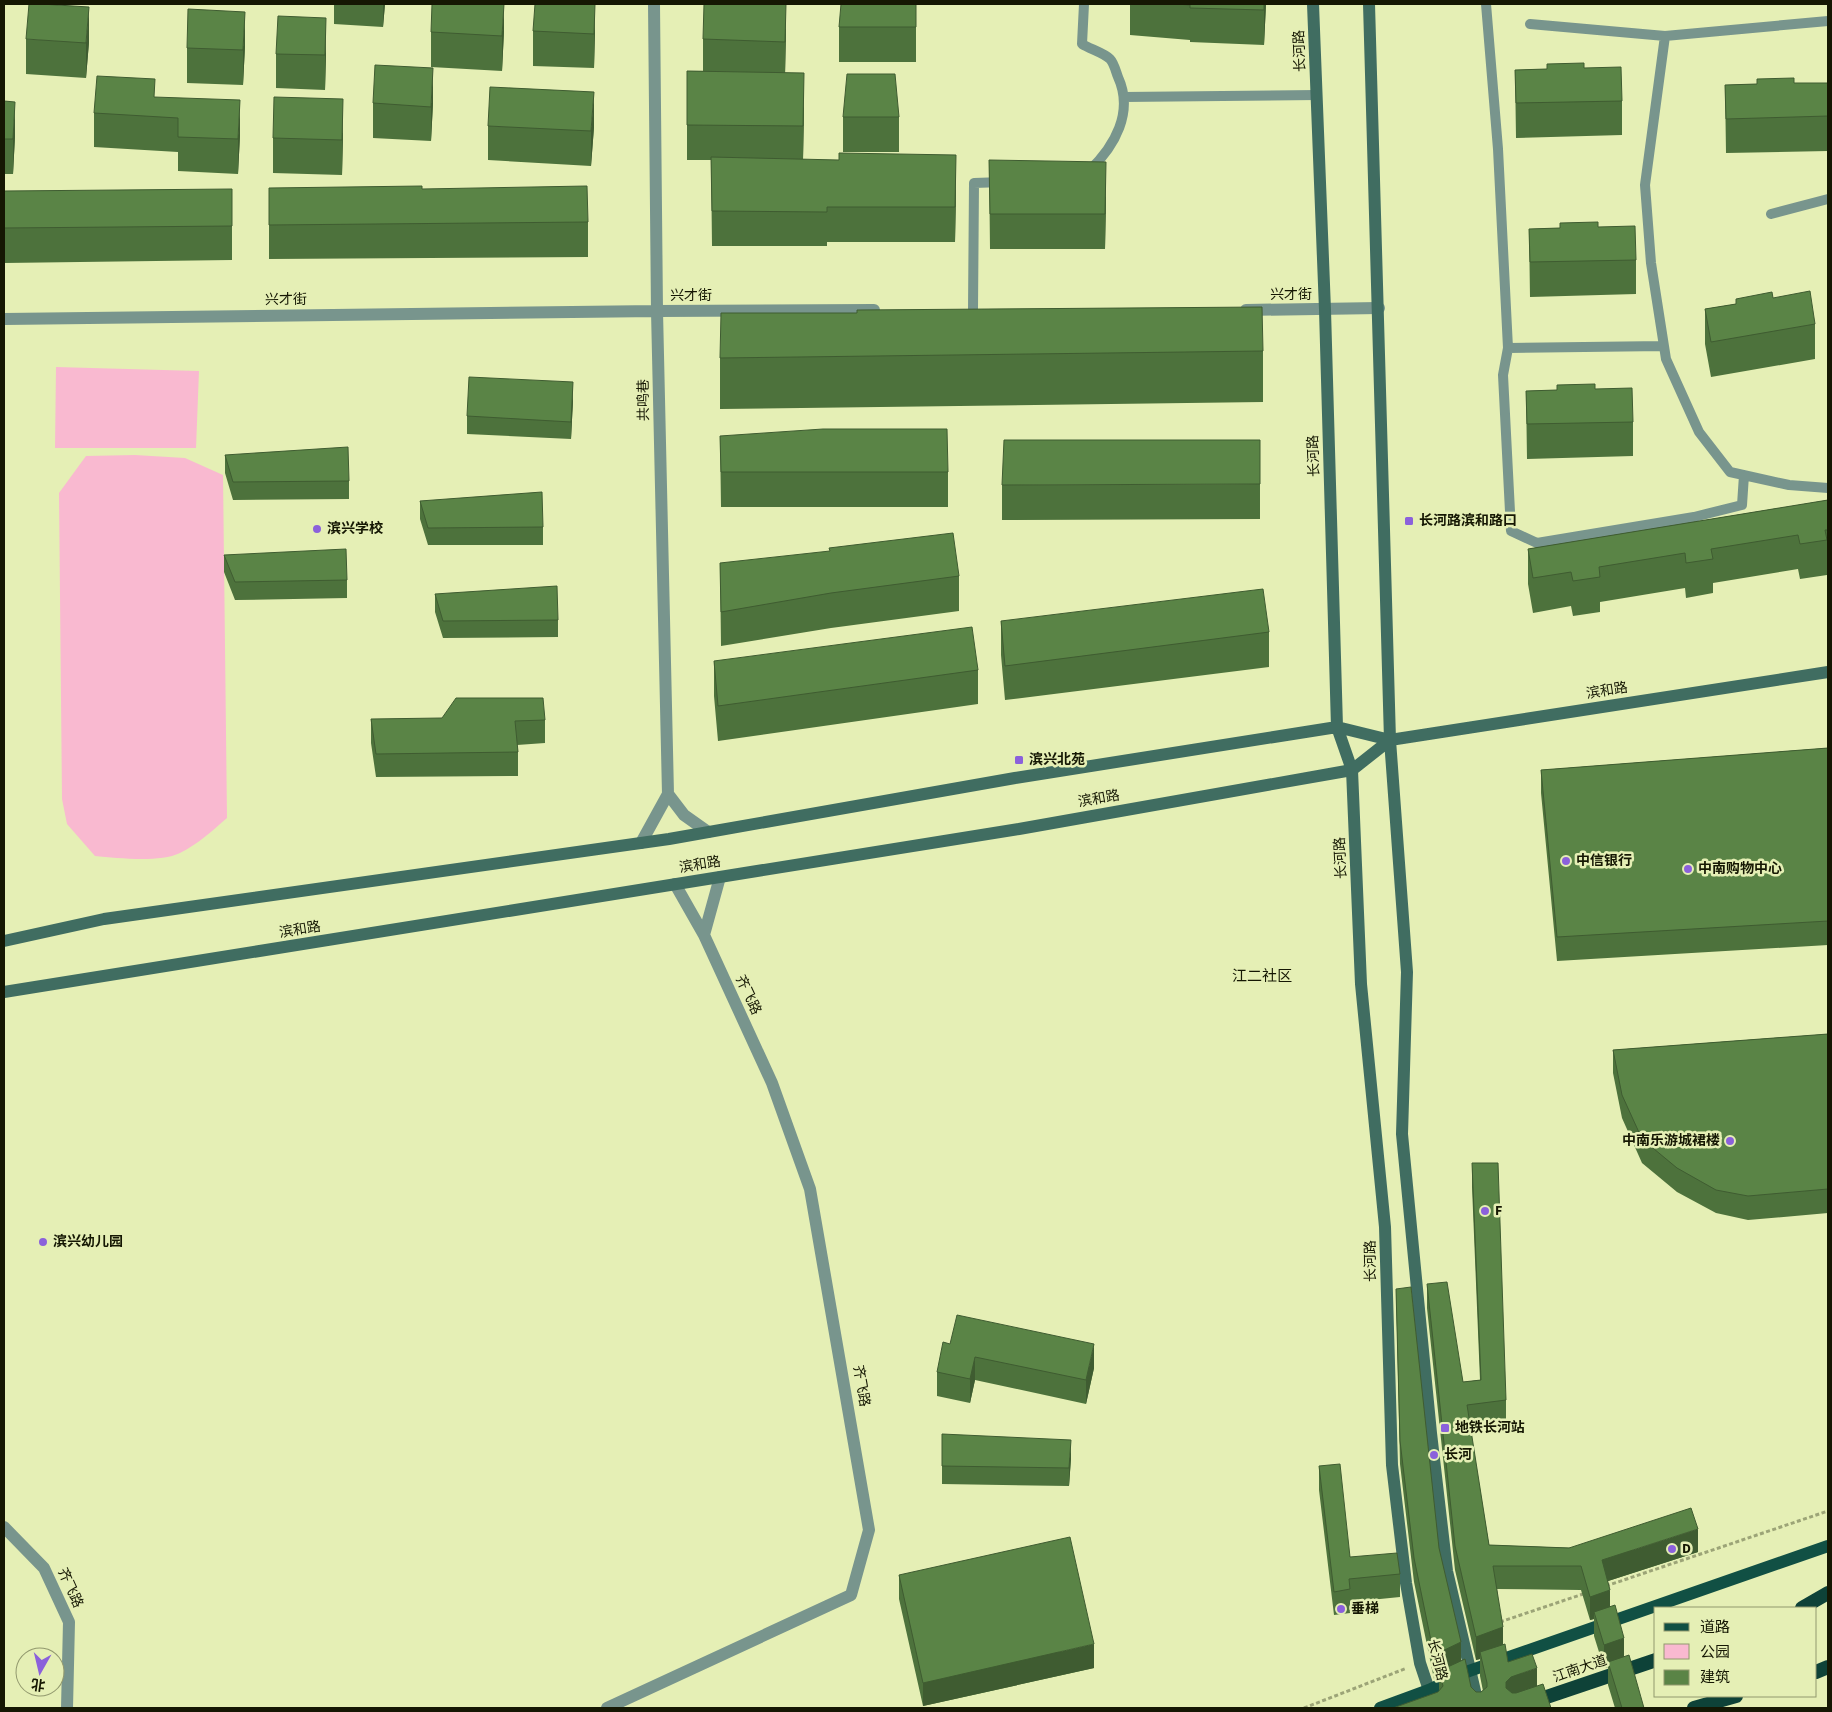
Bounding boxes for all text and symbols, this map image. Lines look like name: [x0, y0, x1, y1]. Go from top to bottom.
street label: 长河路: [1289, 30, 1311, 72]
street label: 兴才街: [1270, 285, 1312, 305]
street label: 兴才街: [670, 286, 712, 306]
street label: 兴才街: [265, 290, 307, 310]
street label: 共鸣巷: [634, 379, 654, 421]
street label: 长河路: [1303, 435, 1325, 477]
place label: 长河路滨和路口: [1419, 511, 1517, 531]
marker: 长河路滨和路口: [1403, 515, 1415, 527]
place label: 滨兴学校: [327, 519, 383, 539]
marker: 滨兴学校: [311, 523, 323, 535]
street label: 滨和路: [1585, 678, 1629, 704]
place label: 滨兴北苑: [1029, 750, 1085, 770]
marker: 滨兴北苑: [1013, 754, 1025, 766]
street label: 滨和路: [1077, 786, 1121, 812]
street label: 长河路: [1330, 837, 1352, 879]
place label: 中信银行: [1576, 851, 1632, 871]
street label: 滨和路: [678, 852, 722, 878]
marker: 中信银行: [1560, 855, 1572, 867]
place label: 中南购物中心: [1698, 859, 1782, 879]
marker: 中南购物中心: [1682, 863, 1694, 875]
street label: 滨和路: [278, 917, 322, 943]
district label: 江二社区: [1232, 966, 1292, 987]
street label: 齐飞路: [730, 972, 766, 1018]
place label: 中南乐游城裙楼: [1622, 1131, 1720, 1151]
marker: 中南乐游城裙楼: [1724, 1135, 1736, 1147]
place label: F: [1495, 1201, 1502, 1221]
marker: F: [1479, 1205, 1491, 1217]
place label: 滨兴幼儿园: [53, 1232, 123, 1252]
marker: 滨兴幼儿园: [37, 1236, 49, 1248]
street label: 长河路: [1361, 1240, 1381, 1282]
street label: 齐飞路: [848, 1364, 874, 1408]
place label: 地铁长河站: [1455, 1418, 1525, 1438]
marker: 地铁长河站: [1439, 1422, 1451, 1434]
place label: 长河: [1444, 1445, 1472, 1465]
marker: 长河: [1428, 1449, 1440, 1461]
place label: D: [1682, 1539, 1691, 1559]
marker: D: [1666, 1543, 1678, 1555]
street label: 齐飞路: [52, 1565, 88, 1611]
place label: 垂梯: [1351, 1599, 1379, 1619]
marker: 垂梯: [1335, 1603, 1347, 1615]
legend: [1654, 1607, 1817, 1697]
text: 道路: [1700, 1617, 1730, 1638]
street label: 长河路: [1422, 1637, 1452, 1683]
text: 公园: [1700, 1642, 1730, 1663]
north arrow: [15, 1647, 65, 1697]
street label: 江南大道: [1550, 1650, 1610, 1688]
text: 建筑: [1700, 1667, 1730, 1688]
text: 北: [30, 1673, 47, 1695]

